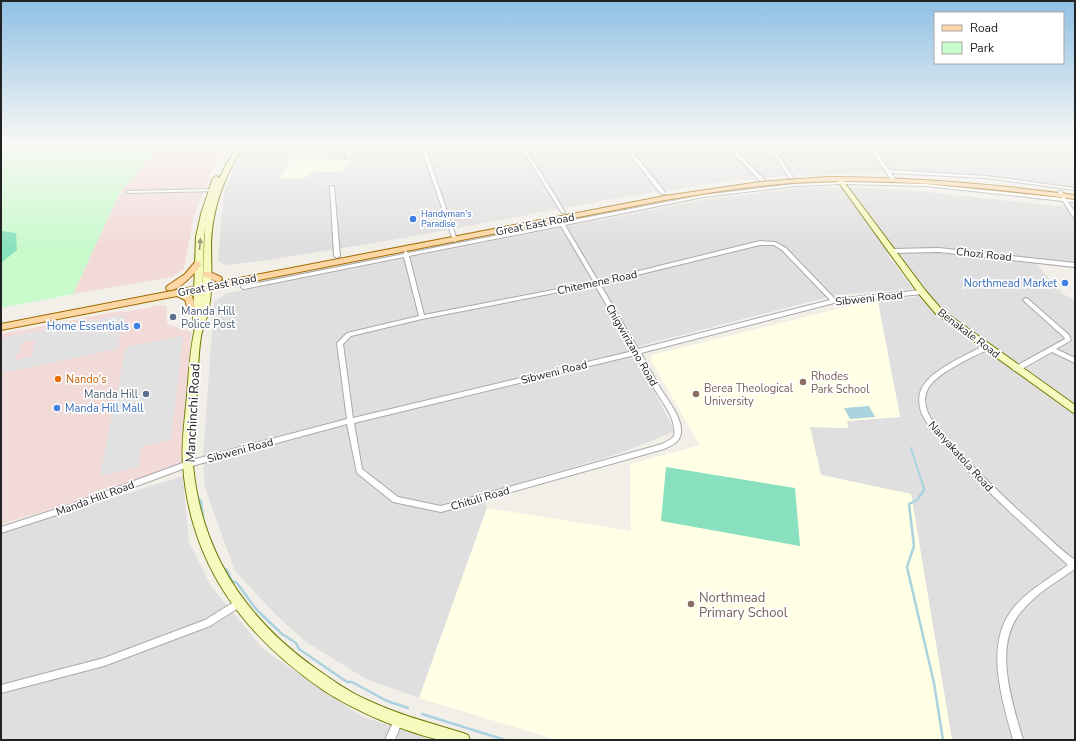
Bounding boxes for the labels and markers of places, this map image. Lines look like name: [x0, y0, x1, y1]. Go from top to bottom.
place label: Handyman's Paradise: [421, 208, 472, 230]
marker: Handyman's Paradise: [408, 214, 418, 224]
place label: Northmead Market: [964, 276, 1057, 291]
marker: Northmead Market: [1060, 278, 1070, 288]
place label: Manda Hill Police Post: [181, 304, 236, 332]
marker: Manda Hill Police Post: [168, 312, 178, 322]
place label: Home Essentials: [47, 319, 129, 334]
marker: Home Essentials: [132, 321, 142, 331]
place label: Rhodes Park School: [811, 369, 870, 397]
place label: Nando's: [66, 372, 106, 387]
marker: Nando's: [53, 374, 63, 384]
marker: Rhodes Park School: [798, 377, 808, 387]
place label: Berea Theological University: [704, 381, 794, 409]
place label: Manda Hill: [84, 387, 139, 402]
marker: Manda Hill: [141, 389, 151, 399]
marker: Berea Theological University: [691, 389, 701, 399]
place label: Manda Hill Mall: [65, 401, 144, 416]
marker: Manda Hill Mall: [52, 403, 62, 413]
place label: Northmead Primary School: [699, 589, 788, 622]
marker: Northmead Primary School: [686, 599, 696, 609]

